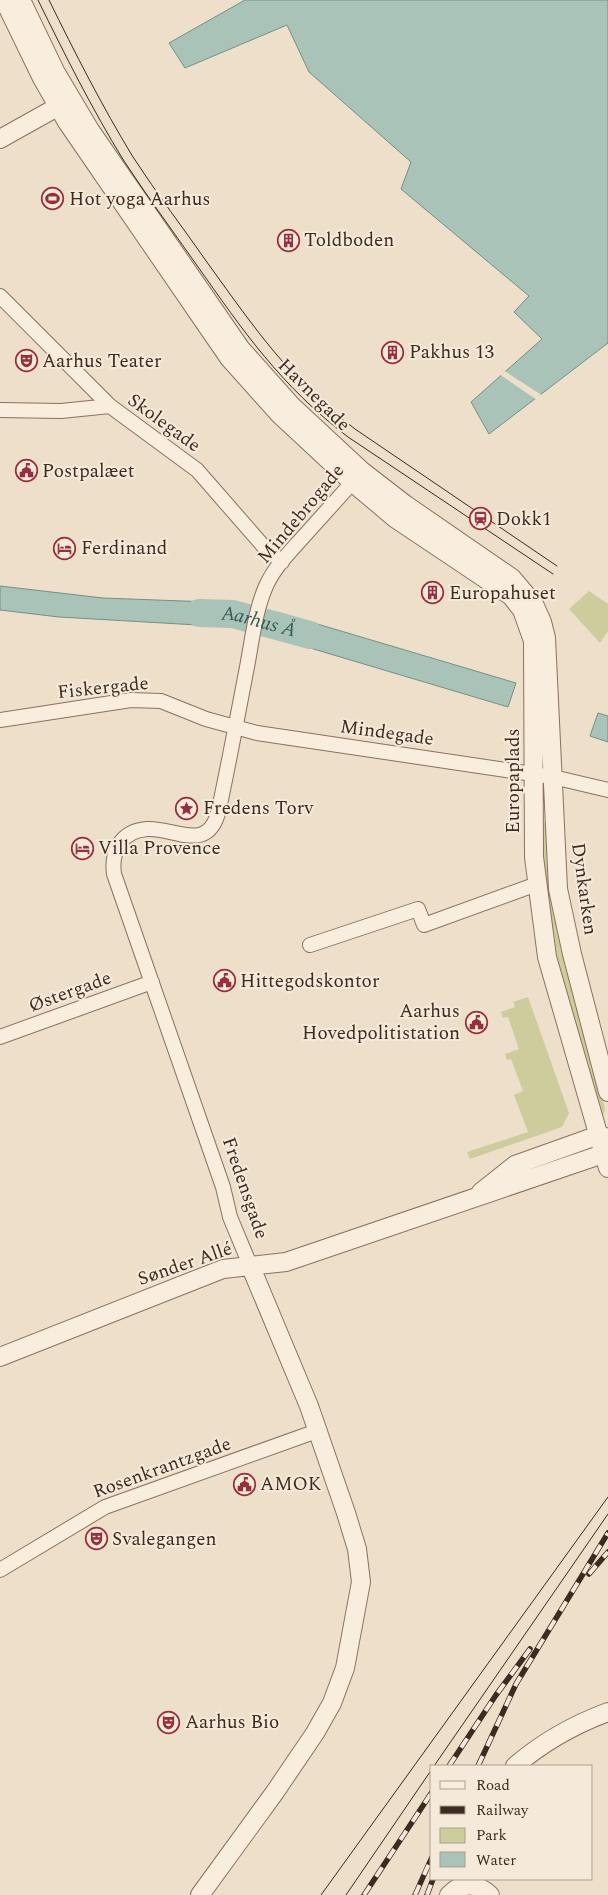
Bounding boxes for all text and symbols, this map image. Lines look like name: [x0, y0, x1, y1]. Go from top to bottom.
place label: Hot yoga Aarhus: [69, 185, 211, 214]
sports icon: Hot yoga Aarhus: [41, 187, 65, 211]
place label: Toldboden: [304, 226, 394, 255]
building icon: Toldboden: [276, 228, 300, 252]
place label: Pakhus 13: [409, 338, 495, 367]
building icon: Pakhus 13: [381, 340, 405, 364]
place label: Aarhus Teater: [42, 347, 162, 376]
theatre icon: Aarhus Teater: [14, 349, 38, 373]
street label: Havnegade: [271, 352, 357, 438]
street label: Skolegade: [121, 386, 207, 460]
place label: Postpalæet: [42, 457, 135, 486]
street label: Mindebrogade: [250, 458, 352, 570]
public building icon: Postpalæet: [14, 459, 38, 483]
place label: Dokk1: [496, 505, 552, 534]
station icon: Dokk1: [468, 507, 492, 531]
place label: Ferdinand: [81, 534, 167, 563]
hotel icon: Ferdinand: [53, 536, 77, 560]
place label: Europahuset: [449, 579, 556, 608]
building icon: Europahuset: [421, 581, 445, 605]
water label: Aarhus Å: [220, 599, 300, 646]
street label: Fiskergade: [56, 669, 150, 707]
street label: Mindegade: [338, 712, 436, 754]
street label: Europaplads: [499, 728, 528, 834]
place label: Fredens Torv: [203, 794, 314, 823]
place icon: Fredens Torv: [175, 796, 199, 820]
place label: Villa Provence: [98, 834, 221, 863]
hotel icon: Villa Provence: [70, 836, 94, 860]
street label: Dynkarken: [563, 841, 605, 937]
street label: Østergade: [25, 964, 115, 1020]
place label: Hittegodskontor: [240, 967, 380, 996]
public building icon: Hittegodskontor: [212, 969, 236, 993]
place label: Aarhus Hovedpolitistation: [302, 997, 460, 1048]
public building icon: Aarhus Hovedpolitistation: [464, 1010, 488, 1034]
street label: Fredensgade: [214, 1133, 276, 1243]
street label: Sønder Allé: [134, 1234, 236, 1294]
street label: Rosenkrantzgade: [89, 1430, 235, 1506]
place label: AMOK: [260, 1470, 322, 1499]
public building icon: AMOK: [232, 1472, 256, 1496]
place label: Svalegangen: [112, 1525, 216, 1554]
theatre icon: Svalegangen: [84, 1527, 108, 1551]
place label: Aarhus Bio: [185, 1708, 279, 1737]
theatre icon: Aarhus Bio: [157, 1710, 181, 1734]
legend: [430, 1765, 593, 1880]
text: Road: [476, 1774, 510, 1797]
text: Railway: [476, 1799, 529, 1822]
text: Park: [476, 1824, 507, 1847]
text: Water: [476, 1849, 516, 1872]

